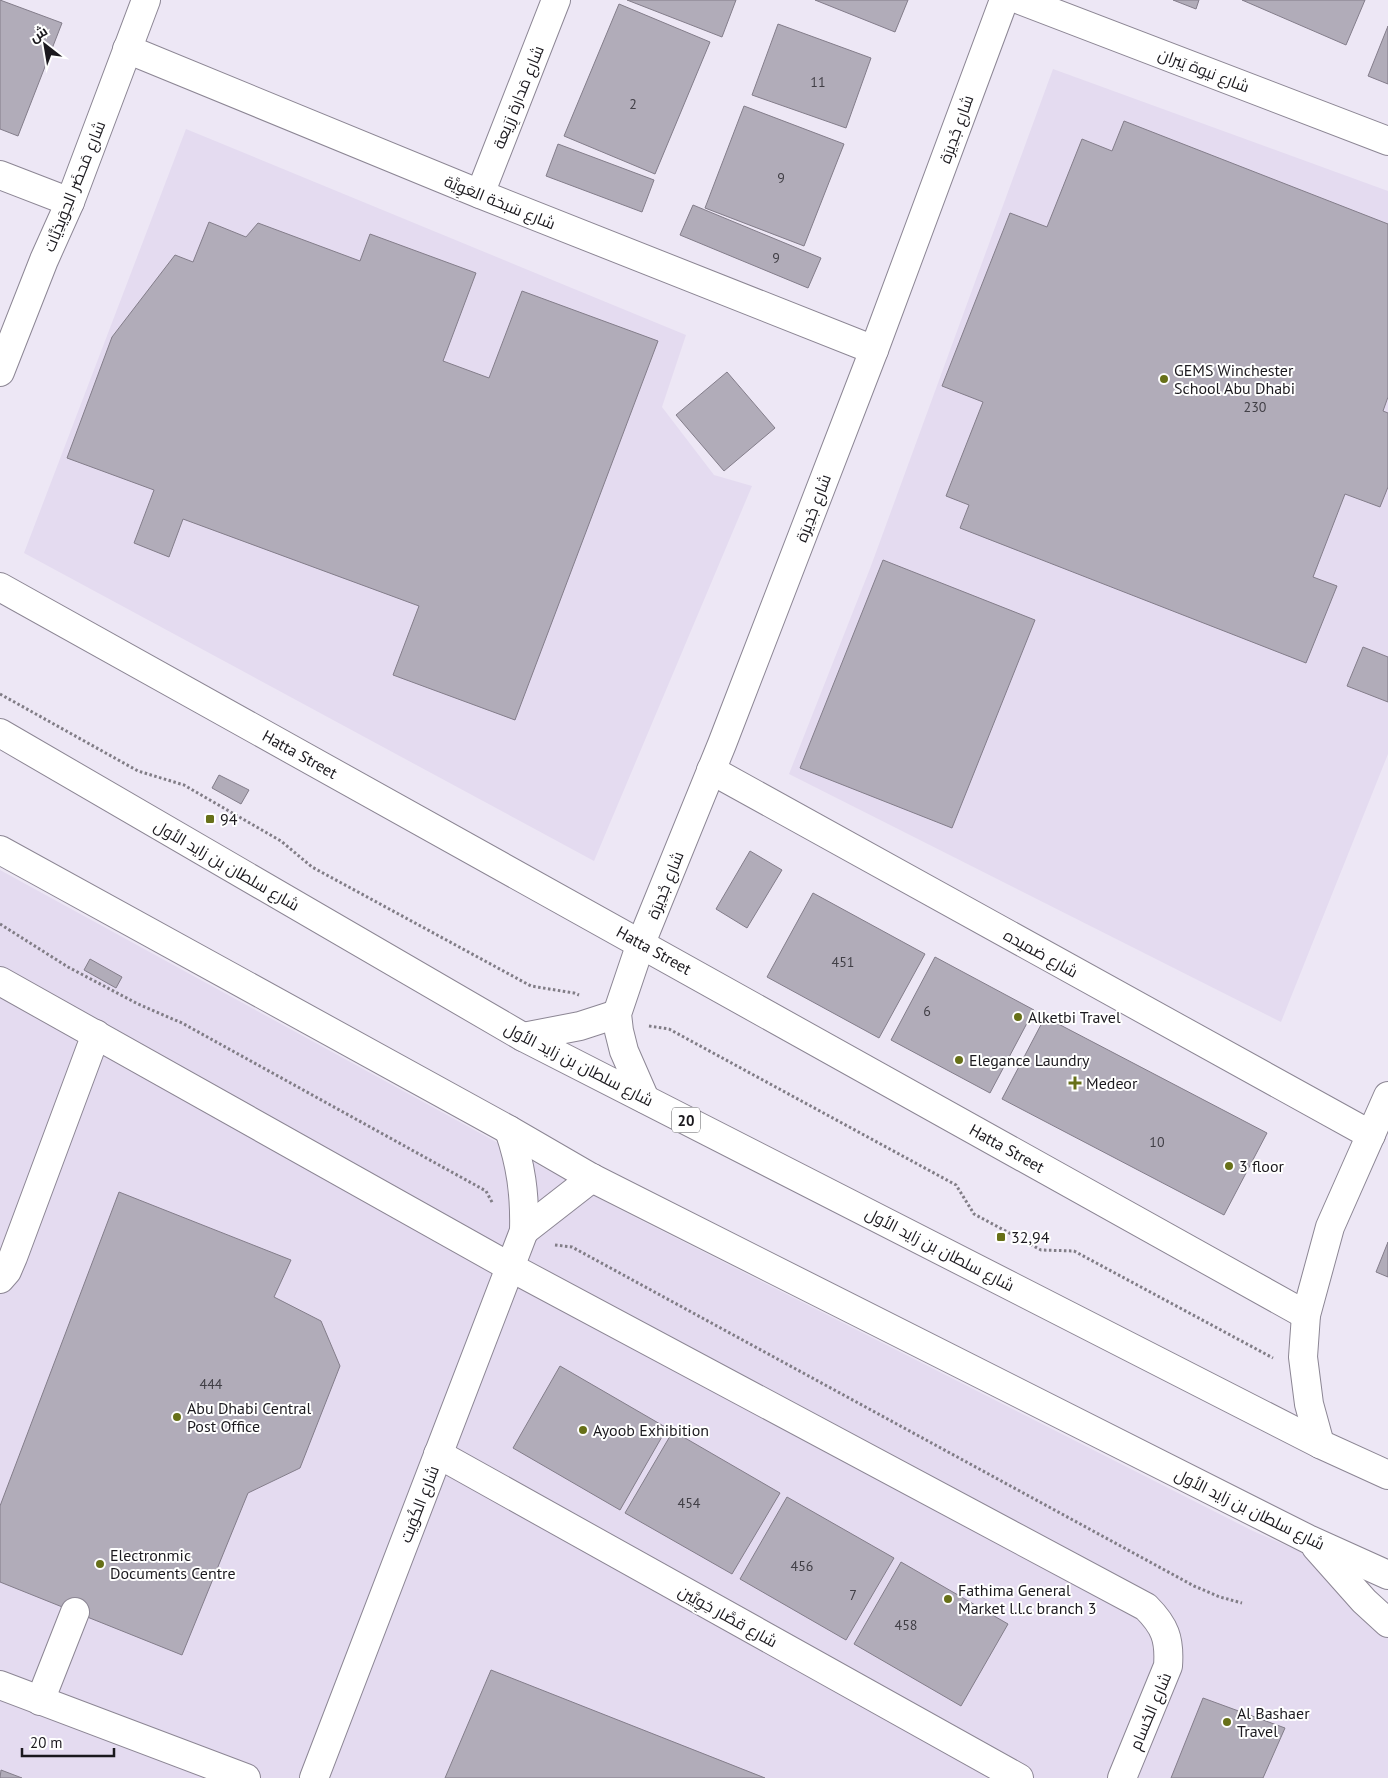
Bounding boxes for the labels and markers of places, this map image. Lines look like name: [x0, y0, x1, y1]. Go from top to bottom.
place label: GEMS Winchester School Abu Dhabi: [1174, 360, 1295, 398]
marker: GEMS Winchester School Abu Dhabi: [1158, 373, 1170, 385]
place label: 94: [220, 809, 238, 829]
marker: 94: [204, 813, 216, 825]
place label: Alketbi Travel: [1028, 1007, 1121, 1027]
marker: Alketbi Travel: [1012, 1011, 1024, 1023]
place label: Elegance Laundry: [969, 1050, 1090, 1070]
marker: Elegance Laundry: [953, 1054, 965, 1066]
place label: Medeor: [1086, 1073, 1138, 1093]
marker: Medeor: [1068, 1076, 1082, 1090]
place label: 3 floor: [1239, 1156, 1284, 1176]
marker: 3 floor: [1223, 1160, 1235, 1172]
place label: 32,94: [1011, 1227, 1050, 1247]
marker: 32,94: [995, 1231, 1007, 1243]
place label: Abu Dhabi Central Post Office: [187, 1398, 312, 1436]
marker: Abu Dhabi Central Post Office: [171, 1411, 183, 1423]
place label: Ayoob Exhibition: [593, 1420, 709, 1440]
marker: Ayoob Exhibition: [577, 1424, 589, 1436]
place label: Electronmic Documents Centre: [110, 1545, 236, 1583]
marker: Electronmic Documents Centre: [94, 1558, 106, 1570]
place label: Fathima General Market l.l.c branch 3: [958, 1580, 1096, 1618]
marker: Fathima General Market l.l.c branch 3: [942, 1593, 954, 1605]
place label: Al Bashaer Travel: [1237, 1703, 1310, 1741]
marker: Al Bashaer Travel: [1221, 1716, 1233, 1728]

